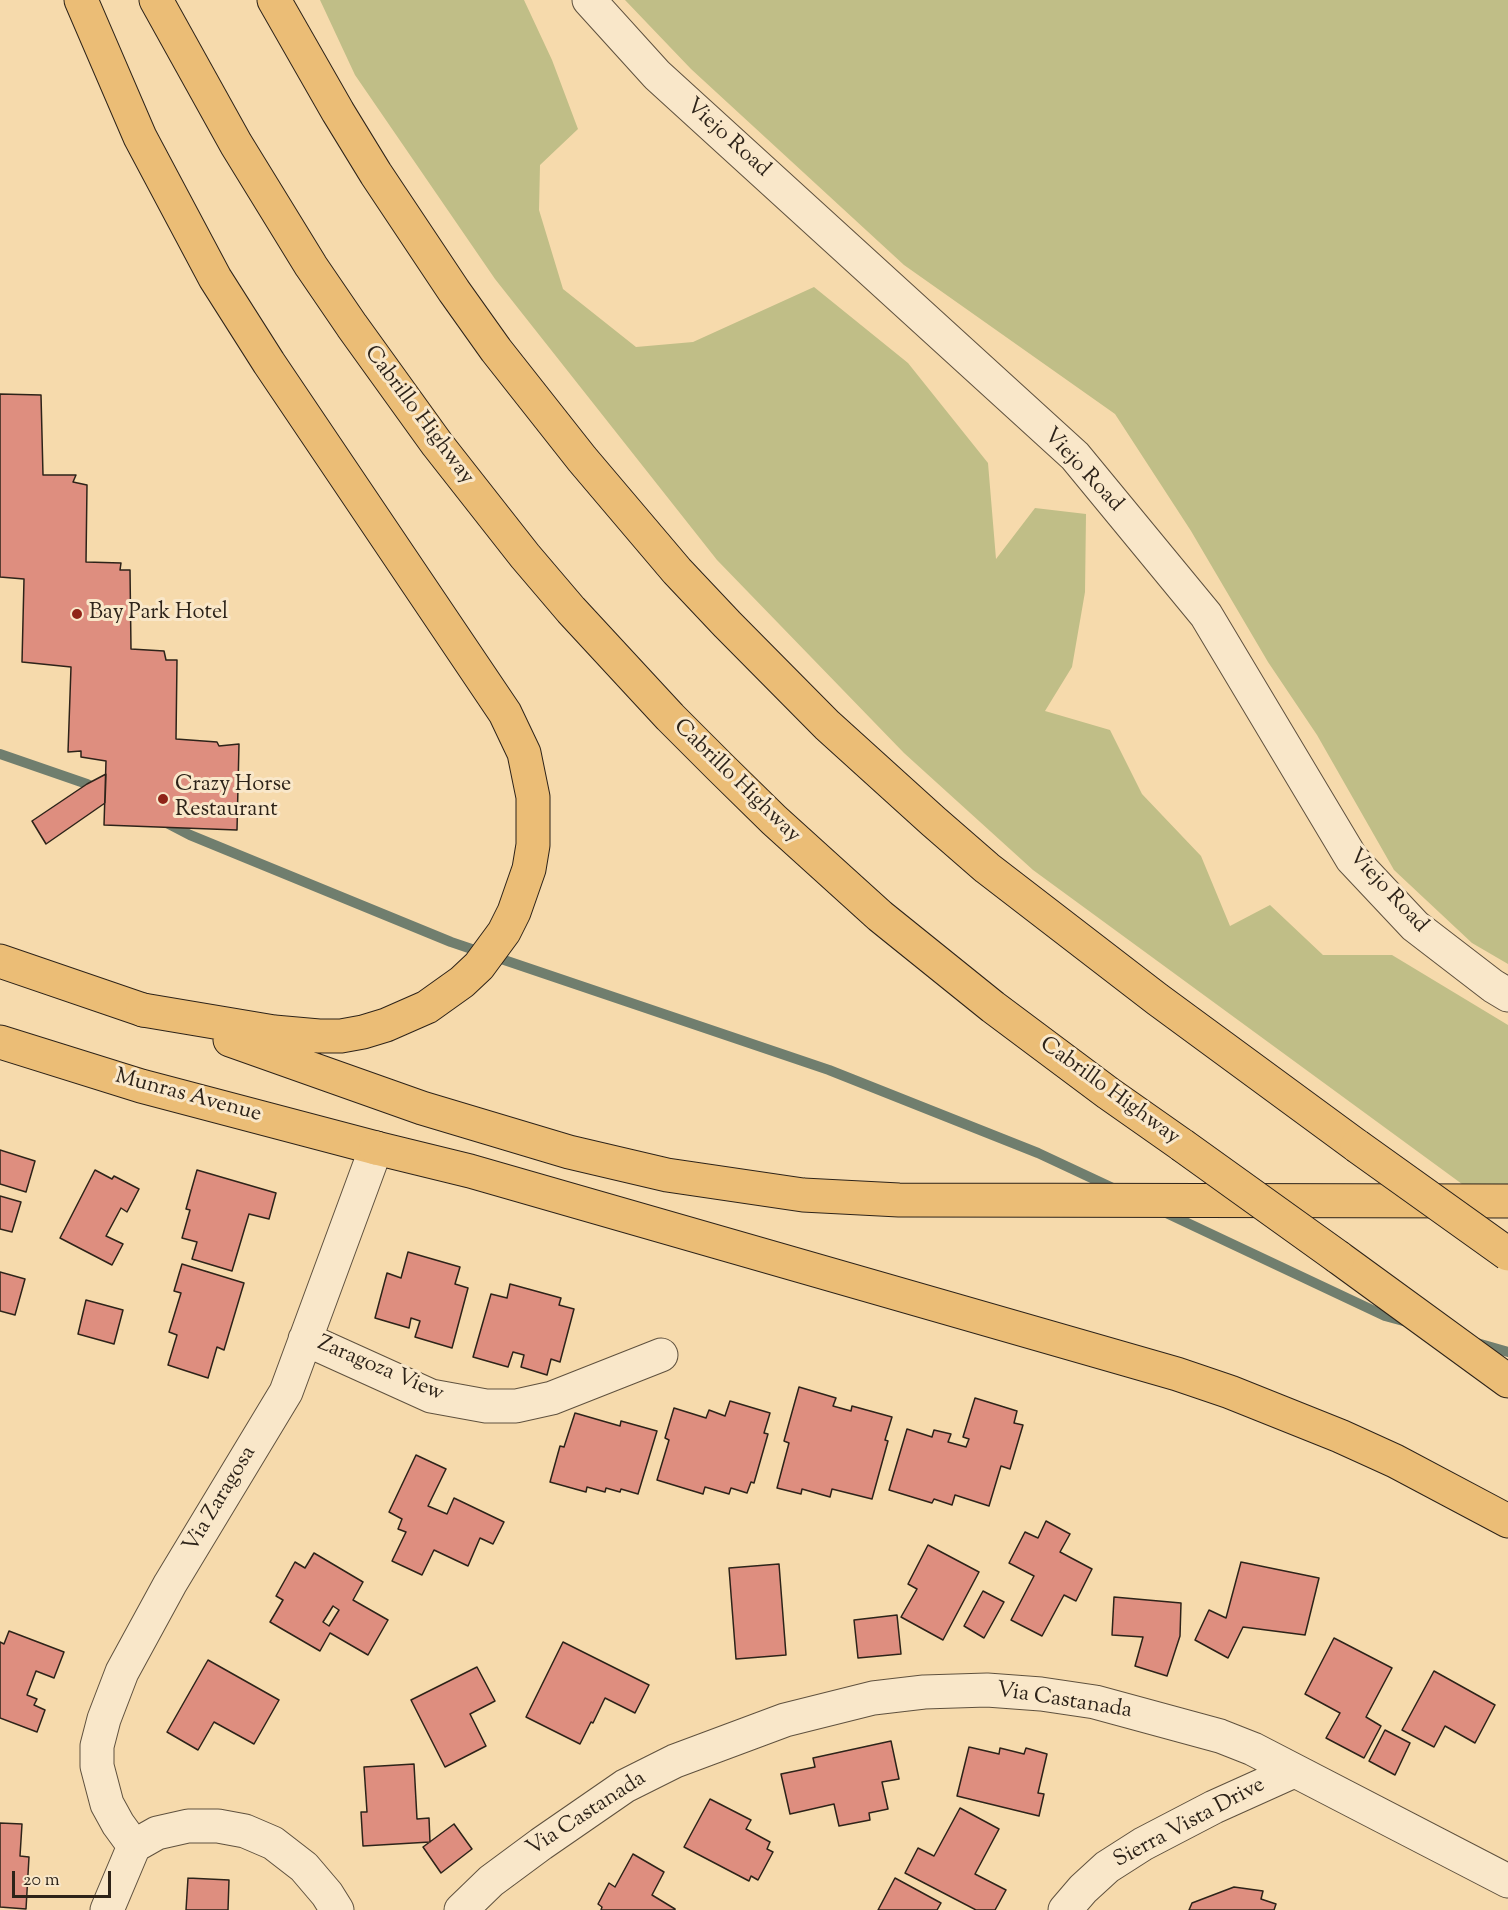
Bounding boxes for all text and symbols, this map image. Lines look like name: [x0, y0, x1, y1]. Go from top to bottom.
street label: Viejo Road: [679, 94, 775, 184]
street label: Cabrillo Highway: [357, 341, 479, 491]
street label: Viejo Road: [1037, 424, 1127, 518]
place label: Bay Park Hotel: [89, 601, 228, 627]
marker: Bay Park Hotel: [70, 607, 84, 621]
street label: Cabrillo Highway: [667, 715, 805, 849]
place label: Crazy Horse Restaurant: [175, 773, 291, 824]
marker: Crazy Horse Restaurant: [156, 792, 170, 806]
street label: Viejo Road: [1342, 845, 1432, 939]
street label: Cabrillo Highway: [1034, 1032, 1184, 1152]
street label: Munras Avenue: [112, 1065, 264, 1129]
street label: Zaragoza View: [313, 1331, 447, 1409]
street label: Via Zaragosa: [179, 1442, 263, 1558]
street label: Via Castanada: [994, 1678, 1134, 1726]
street label: Via Castanada: [522, 1767, 652, 1863]
street label: Sierra Vista Drive: [1110, 1773, 1270, 1875]
scale bar: [15, 1859, 114, 1897]
text: 20 m: [23, 1868, 60, 1894]

